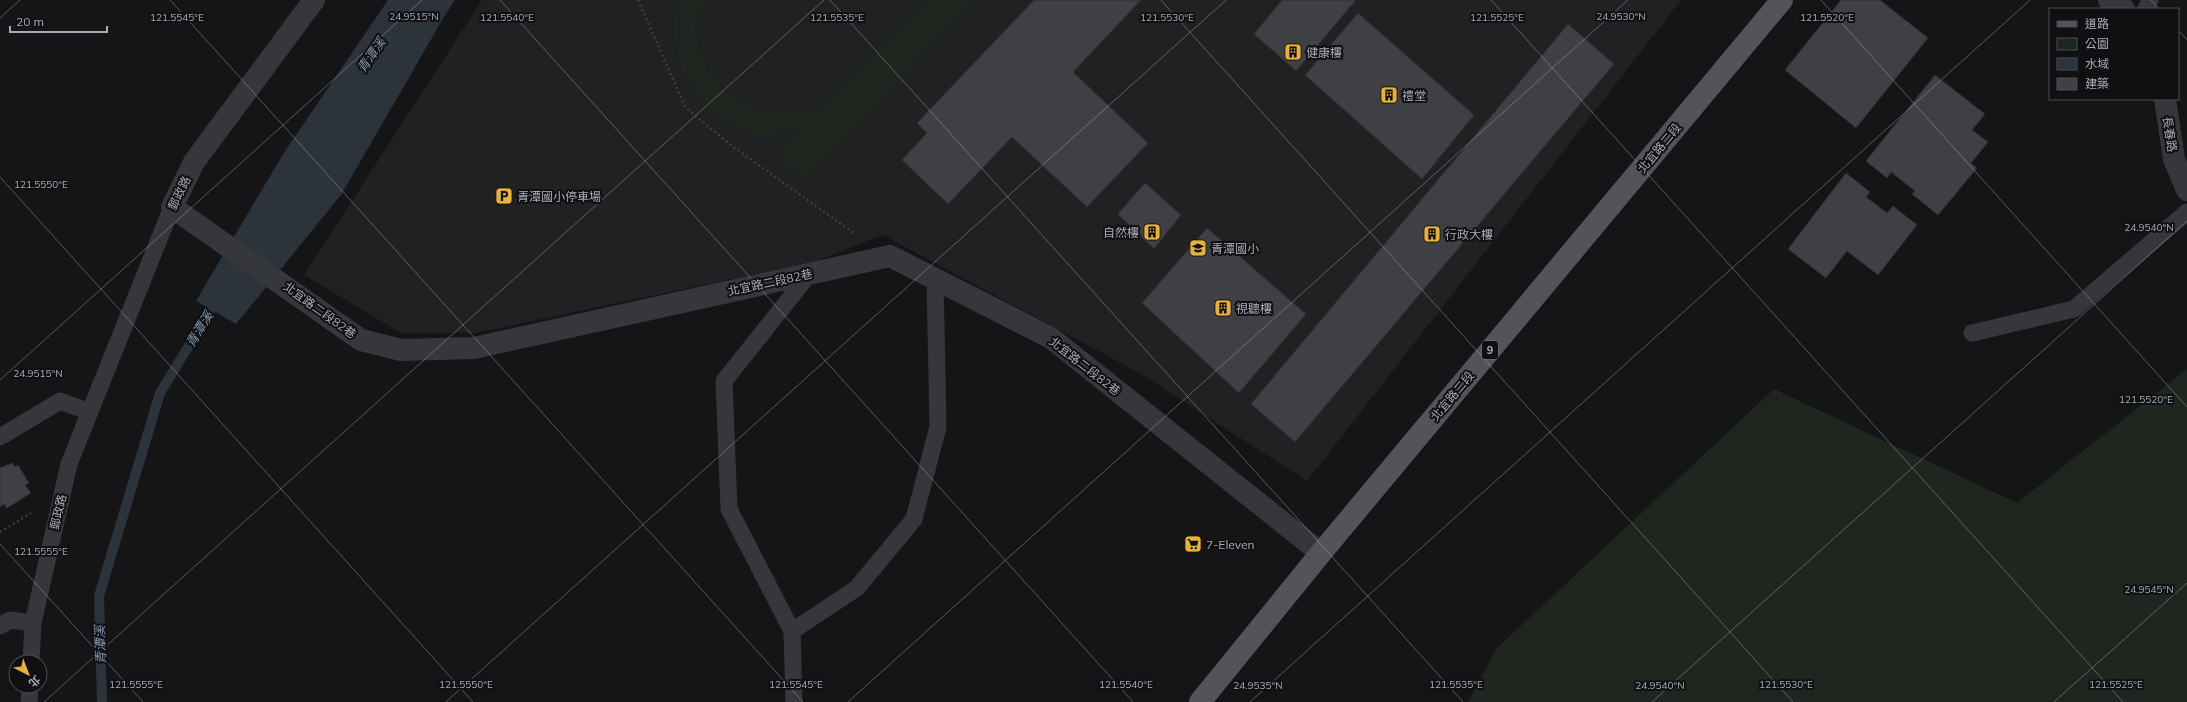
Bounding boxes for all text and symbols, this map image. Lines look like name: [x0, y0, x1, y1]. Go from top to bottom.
scale bar: [10, 8, 107, 34]
legend: [2049, 8, 2179, 100]
text: 24.9515°N: [389, 10, 439, 23]
text: 24.9530°N: [1596, 10, 1646, 23]
text: 121.5545°E: [150, 11, 204, 24]
text: 121.5540°E: [480, 11, 534, 24]
text: 121.5535°E: [810, 11, 864, 24]
text: 121.5530°E: [1140, 11, 1194, 24]
text: 121.5525°E: [1470, 11, 1524, 24]
text: 121.5520°E: [1800, 11, 1854, 24]
text: 20 m: [16, 14, 44, 29]
text: 道路: [2085, 16, 2109, 31]
water label: 青潭溪: [353, 33, 390, 76]
text: 公園: [2085, 36, 2109, 51]
building icon: 健康樓: [1283, 42, 1303, 62]
place label: 健康樓: [1306, 45, 1342, 60]
text: 水域: [2085, 56, 2109, 71]
text: 建築: [2085, 76, 2109, 91]
building icon: 禮堂: [1379, 85, 1399, 105]
place label: 禮堂: [1402, 88, 1426, 103]
street label: 長春路: [2160, 115, 2180, 153]
street label: 北宜路二段: [1634, 120, 1684, 176]
street label: 郵政路: [164, 174, 194, 212]
text: 121.5550°E: [14, 178, 68, 191]
parking icon: 青潭國小停車場: [494, 186, 514, 206]
place label: 青潭國小停車場: [517, 189, 601, 204]
text: 24.9540°N: [2124, 221, 2174, 234]
building icon: 自然樓: [1142, 222, 1162, 242]
building icon: 行政大樓: [1422, 224, 1442, 244]
place label: 自然樓: [1103, 225, 1139, 240]
place label: 行政大樓: [1445, 227, 1493, 242]
school or university icon: 青潭國小: [1188, 238, 1208, 258]
place label: 青潭國小: [1211, 241, 1259, 256]
street label: 北宜路二段82巷: [726, 266, 814, 298]
street label: 北宜路二段82巷: [281, 279, 359, 341]
building icon: 視聽樓: [1213, 298, 1233, 318]
place label: 視聽樓: [1236, 301, 1272, 316]
water label: 青潭溪: [182, 307, 217, 350]
street label: 北宜路二段82巷: [1046, 333, 1124, 399]
road number: 9: [1482, 341, 1498, 359]
text: 24.9515°N: [13, 367, 63, 380]
street label: 北宜路二段: [1427, 368, 1477, 424]
text: 121.5520°E: [2119, 393, 2173, 406]
street label: 郵政路: [47, 493, 69, 531]
supermarket icon: 7-Eleven: [1183, 534, 1203, 554]
place label: 7-Eleven: [1206, 537, 1255, 552]
text: 121.5555°E: [14, 545, 68, 558]
text: 24.9545°N: [2124, 583, 2174, 596]
water label: 青潭溪: [91, 623, 109, 665]
north arrow: [8, 654, 48, 694]
text: 北: [26, 673, 43, 690]
text: 121.5555°E: [109, 678, 163, 691]
text: 121.5550°E: [439, 678, 493, 691]
text: 121.5545°E: [769, 678, 823, 691]
text: 121.5540°E: [1099, 678, 1153, 691]
text: 121.5535°E: [1429, 678, 1483, 691]
text: 121.5530°E: [1759, 678, 1813, 691]
text: 121.5525°E: [2089, 678, 2143, 691]
text: 24.9535°N: [1233, 679, 1283, 692]
text: 24.9540°N: [1635, 679, 1685, 692]

